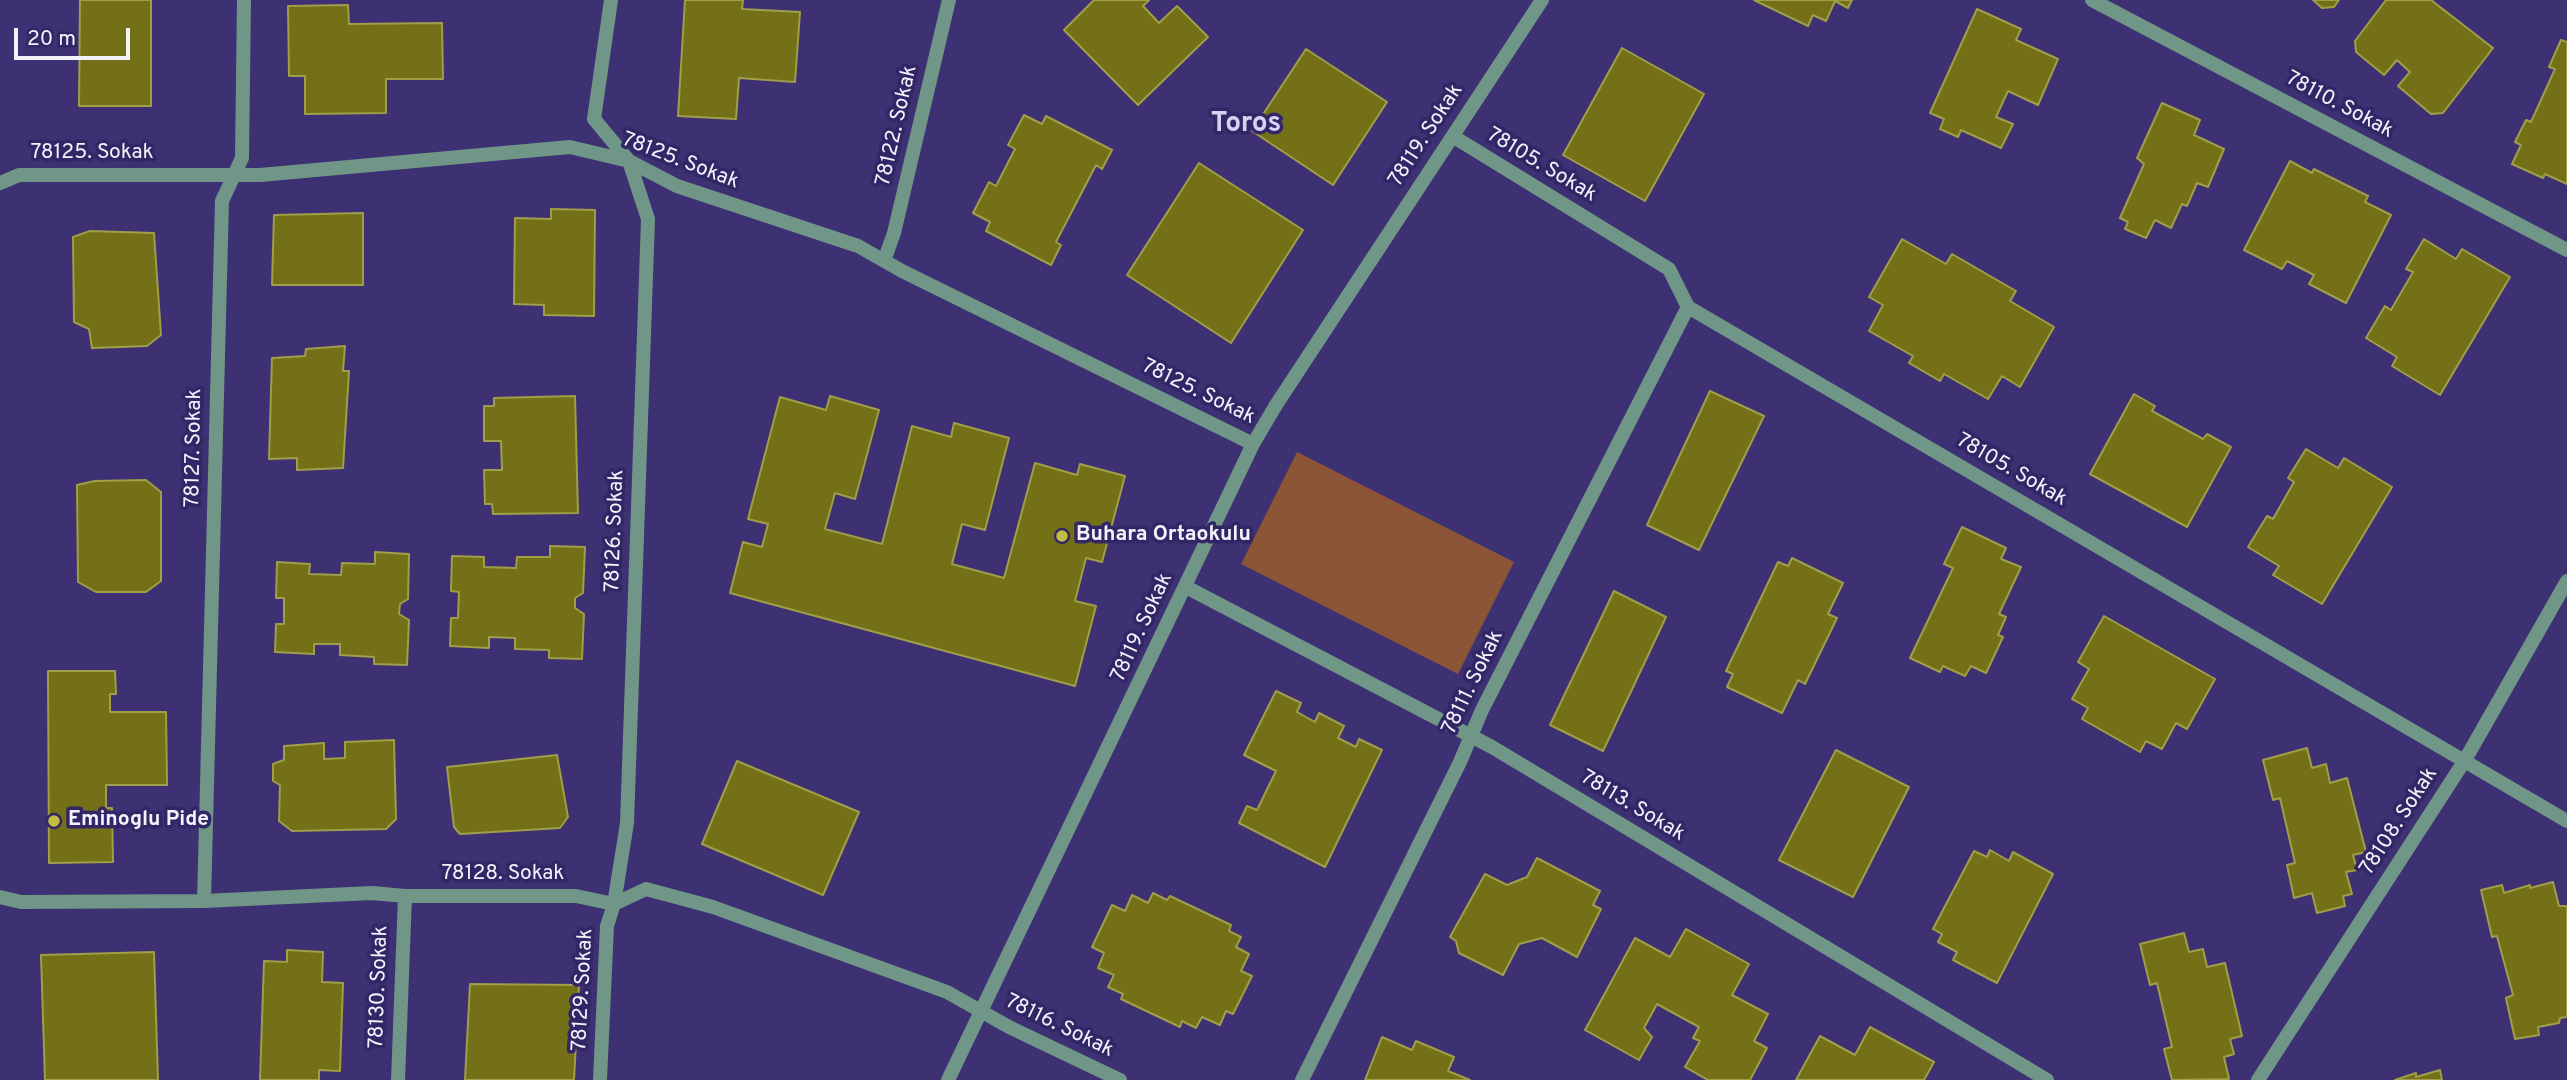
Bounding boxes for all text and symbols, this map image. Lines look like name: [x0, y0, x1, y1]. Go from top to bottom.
scale bar: [18, 14, 133, 58]
text: 20 m: [27, 26, 76, 53]
street label: 78122. Sokak: [872, 63, 924, 189]
street label: 78110. Sokak: [2281, 67, 2397, 145]
street label: 78119. Sokak: [1384, 80, 1470, 192]
district label: Toros: [1211, 108, 1281, 142]
street label: 78105. Sokak: [1481, 123, 1601, 209]
street label: 78125. Sokak: [618, 128, 742, 196]
street label: 78125. Sokak: [30, 141, 154, 167]
street label: 78125. Sokak: [1137, 355, 1259, 431]
street label: 78127. Sokak: [181, 388, 209, 508]
street label: 78105. Sokak: [1951, 429, 2071, 513]
street label: 78126. Sokak: [601, 469, 631, 593]
place label: Buhara Ortaokulu: [1076, 523, 1251, 549]
marker: Buhara Ortaokulu: [1054, 528, 1070, 544]
street label: 78119. Sokak: [1107, 569, 1179, 687]
street label: 78111. Sokak: [1438, 627, 1510, 739]
street label: 78108. Sokak: [2356, 763, 2444, 881]
street label: 78113. Sokak: [1575, 766, 1689, 848]
place label: Eminoglu Pide: [68, 808, 209, 834]
marker: Eminoglu Pide: [46, 813, 62, 829]
street label: 78128. Sokak: [442, 862, 564, 888]
street label: 78130. Sokak: [365, 925, 395, 1049]
street label: 78129. Sokak: [568, 928, 600, 1052]
street label: 78116. Sokak: [1001, 990, 1117, 1064]

